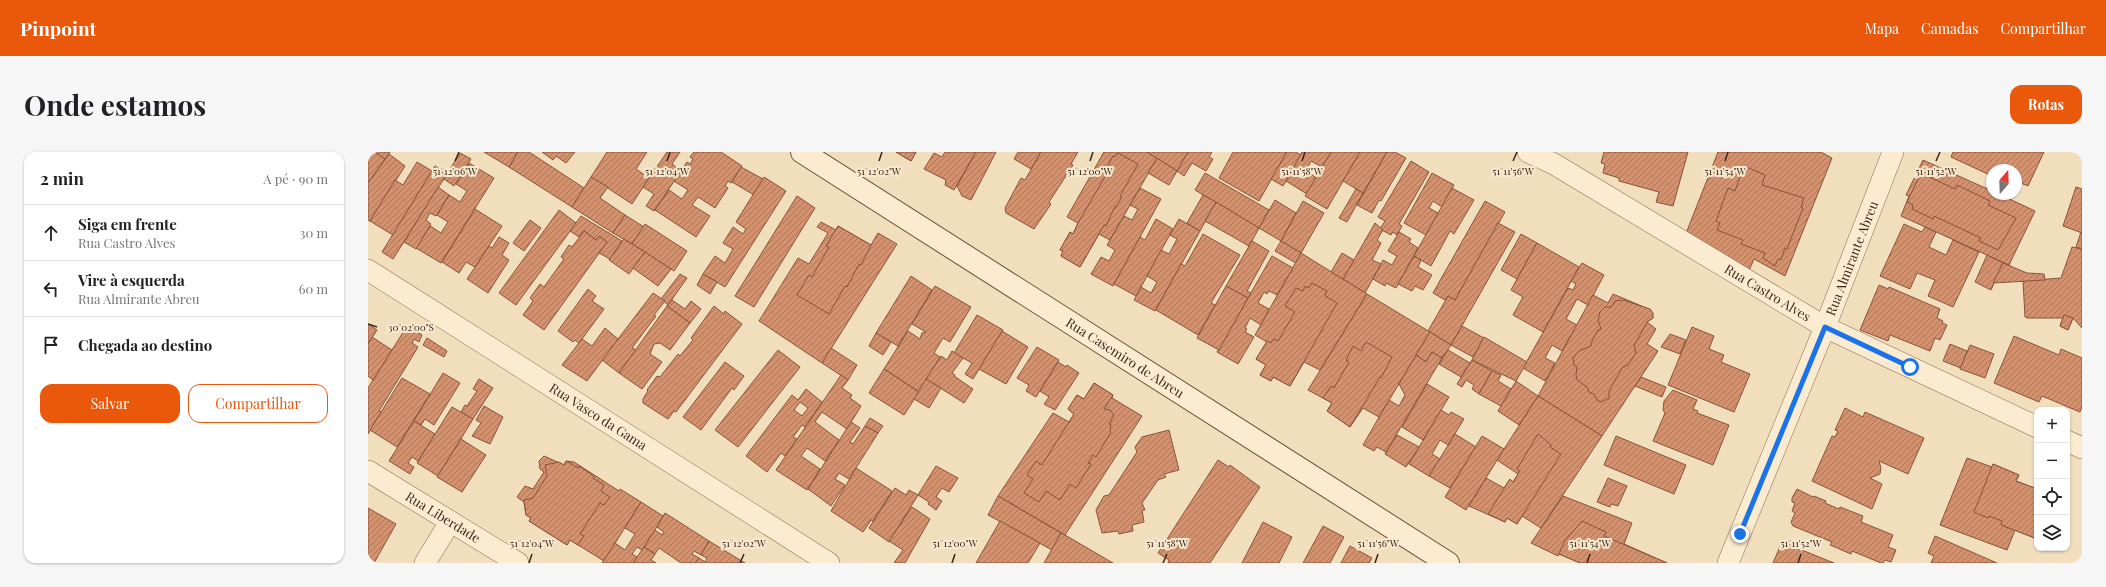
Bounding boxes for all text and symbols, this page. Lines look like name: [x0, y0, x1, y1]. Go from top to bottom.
text: Pinpoint: [20, 15, 96, 41]
text: Mapa: [1865, 19, 1899, 38]
text: Camadas: [1921, 19, 1978, 38]
text: Compartilhar: [2000, 19, 2086, 38]
button: Rotas: [2010, 85, 2082, 124]
text: Onde estamos: [24, 86, 206, 123]
text: 51°12'06"W: [433, 164, 478, 178]
text: 51°12'04"W: [645, 164, 690, 178]
text: 51°12'02"W: [857, 164, 902, 178]
text: 51°12'00"W: [1067, 164, 1113, 178]
text: 51°11'58"W: [1281, 164, 1324, 178]
text: 51°11'56"W: [1492, 164, 1535, 178]
text: 51°11'54"W: [1704, 164, 1746, 178]
text: 51°11'52"W: [1915, 164, 1957, 178]
north arrow: [1986, 164, 2022, 200]
text: 2 min: [40, 167, 84, 189]
text: A pé · 90 m: [263, 170, 328, 187]
street label: Rua Almirante Abreu: [1821, 198, 1881, 318]
text: Siga em frente: [78, 214, 177, 234]
icon: ahead: [40, 222, 62, 244]
text: 30 m: [300, 224, 328, 241]
text: Rua Castro Alves: [78, 234, 175, 251]
street label: Rua Castro Alves: [1722, 260, 1814, 325]
text: Vire à esquerda: [78, 270, 185, 290]
icon: left: [40, 278, 62, 300]
text: 60 m: [299, 280, 328, 297]
text: Rua Almirante Abreu: [78, 290, 200, 307]
street label: Rua Casemiro de Abreu: [1063, 313, 1188, 401]
text: 30°02'00"S: [388, 320, 434, 334]
icon: arrive: [40, 334, 62, 356]
text: Chegada ao destino: [78, 335, 212, 355]
route start: [1901, 358, 1919, 376]
street label: Rua Vasco da Gama: [547, 379, 651, 454]
button: Salvar: [40, 384, 180, 423]
button: Compartilhar: [188, 384, 328, 423]
map controls: [2034, 407, 2070, 551]
button: +: [2034, 407, 2070, 443]
button: −: [2034, 443, 2070, 479]
button: locate: [2034, 479, 2070, 515]
street label: Rua Liberdade: [403, 487, 484, 546]
button: layers: [2034, 515, 2070, 551]
route end: [1731, 525, 1749, 543]
text: 51°12'04"W: [510, 536, 555, 550]
text: 51°12'02"W: [722, 536, 767, 550]
text: 51°12'00"W: [932, 536, 978, 550]
text: 51°11'58"W: [1146, 536, 1189, 550]
text: 51°11'56"W: [1357, 536, 1400, 550]
text: 51°11'54"W: [1569, 536, 1611, 550]
text: 51°11'52"W: [1780, 536, 1822, 550]

